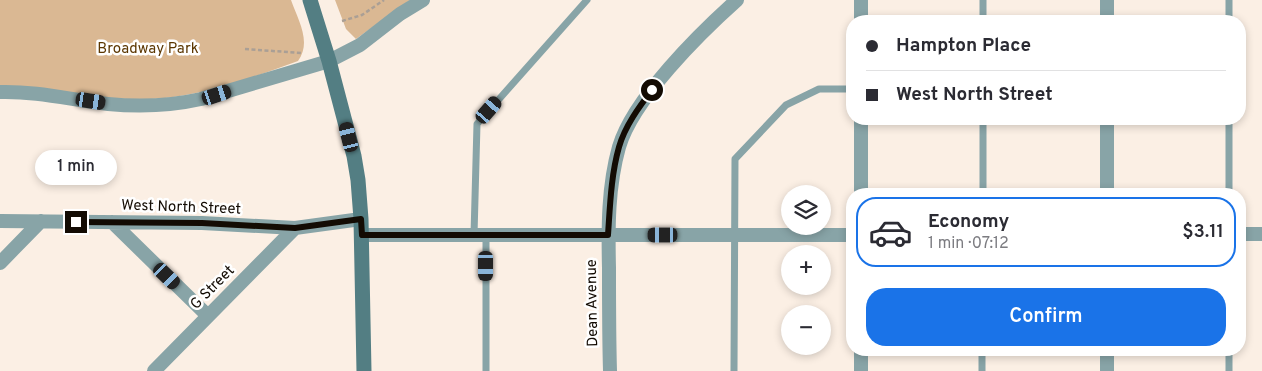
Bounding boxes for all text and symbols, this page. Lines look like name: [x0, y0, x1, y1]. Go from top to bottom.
text: Hampton Place: [896, 34, 1031, 58]
park label: Broadway Park: [97, 40, 199, 59]
route start: [641, 79, 663, 101]
car: [200, 83, 233, 107]
text: West North Street: [896, 83, 1053, 107]
car: [75, 91, 106, 111]
car: [473, 94, 504, 126]
car: [338, 121, 359, 153]
callout: 1 min: [35, 150, 117, 184]
text: 1 min: [57, 157, 95, 177]
map controls: [781, 185, 831, 355]
button: layers: [781, 185, 831, 235]
street label: West North Street: [121, 196, 241, 220]
icon: car: [868, 210, 913, 255]
text: Economy: [928, 210, 1009, 234]
route end: [65, 211, 87, 233]
text: $3.11: [1182, 220, 1224, 244]
car: [648, 228, 678, 243]
text: 1 min · 07:12: [928, 234, 1009, 254]
button: +: [781, 245, 831, 295]
car: [478, 251, 493, 281]
street label: Dean Avenue: [583, 259, 603, 347]
car: [150, 260, 183, 292]
street label: G Street: [187, 262, 239, 314]
button: Confirm: [866, 288, 1226, 346]
button: −: [781, 305, 831, 355]

